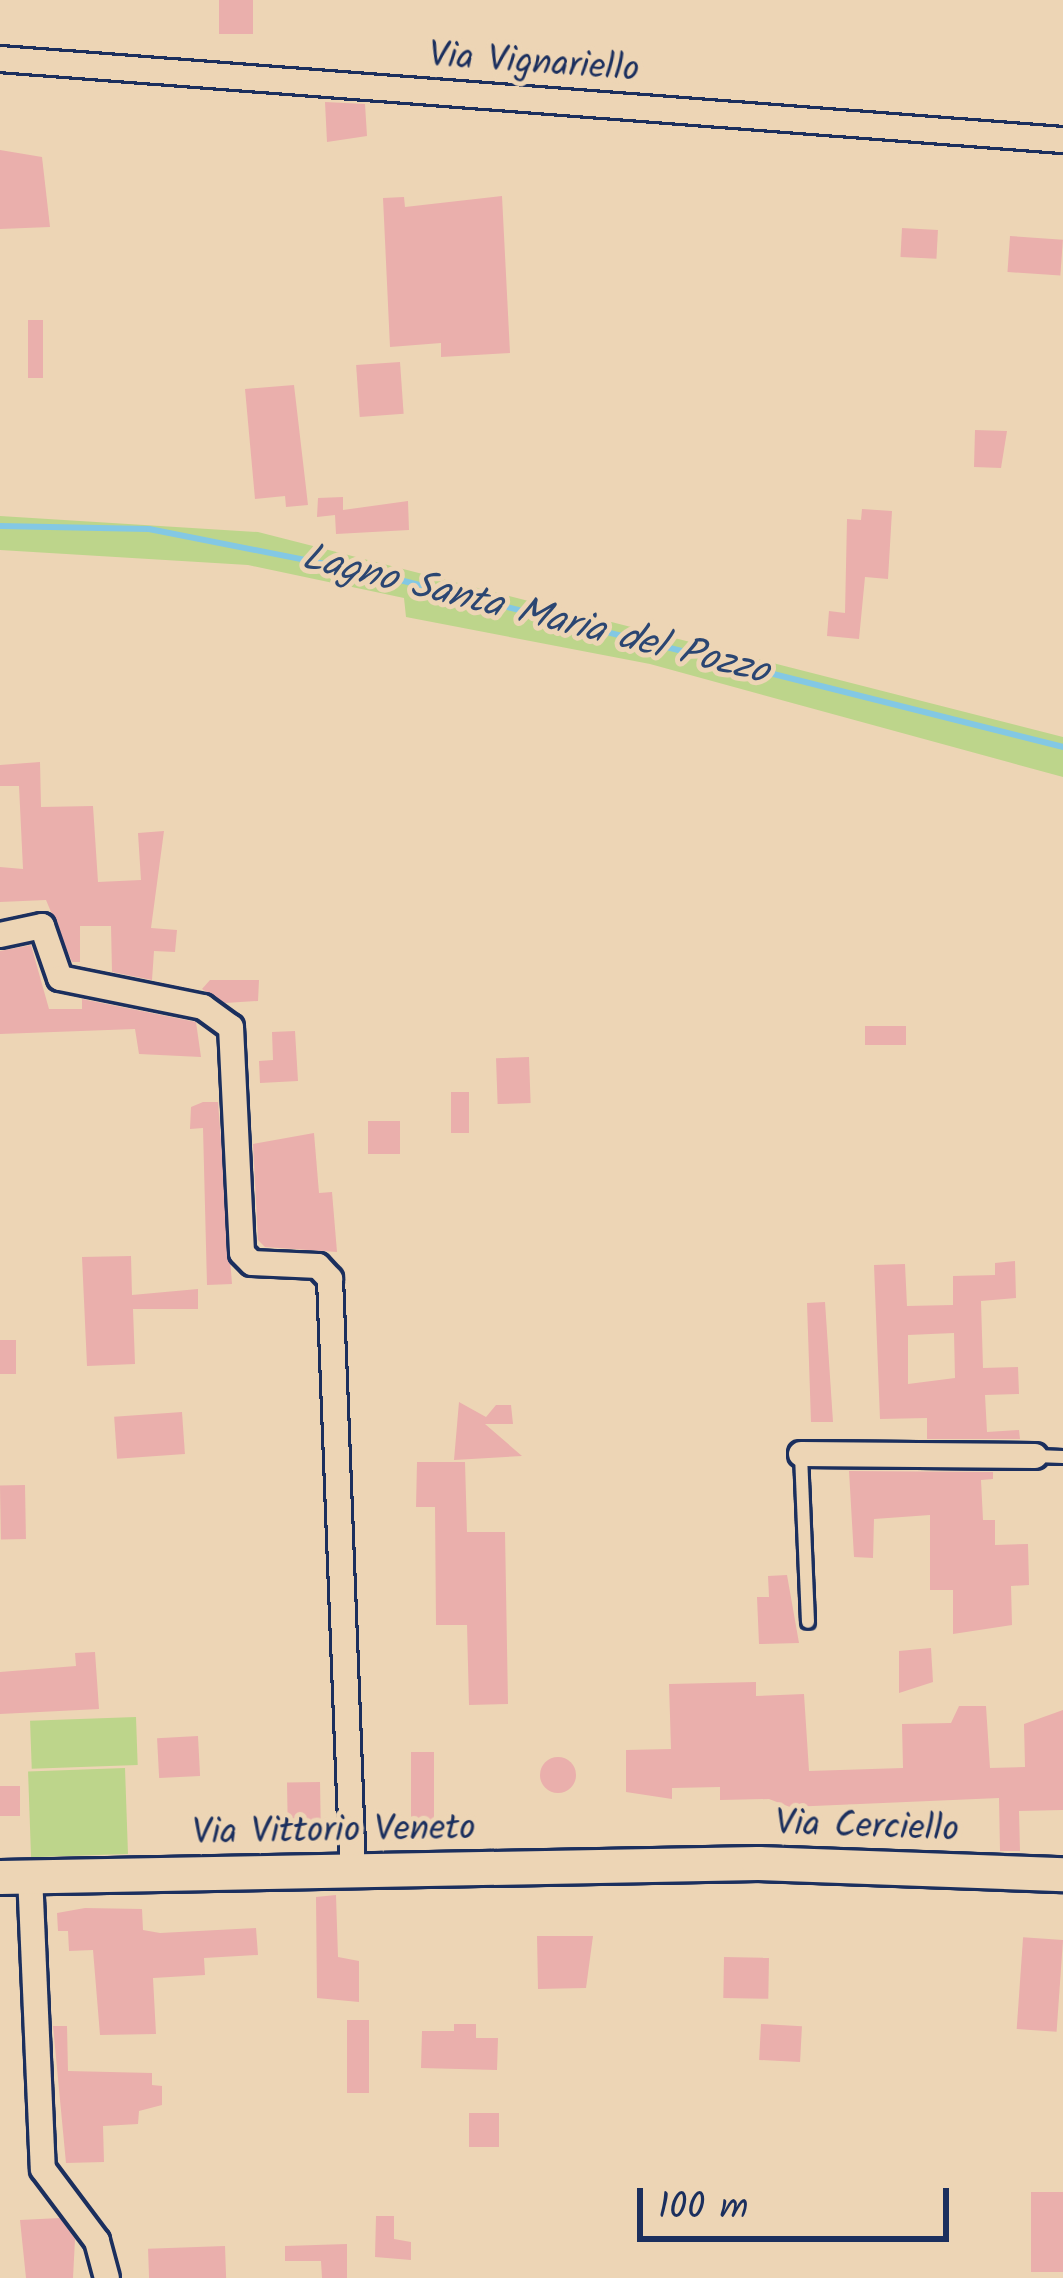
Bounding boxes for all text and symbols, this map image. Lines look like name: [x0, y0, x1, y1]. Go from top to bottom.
street label: Via Vignariello: [427, 35, 641, 93]
water label: Lagno Santa Maria del Pozzo: [297, 535, 773, 697]
street label: Via Cerciello: [775, 1803, 959, 1853]
street label: Via Vittorio Veneto: [192, 1808, 476, 1856]
scale bar: [643, 2164, 955, 2238]
text: 100 m: [658, 2180, 748, 2237]

